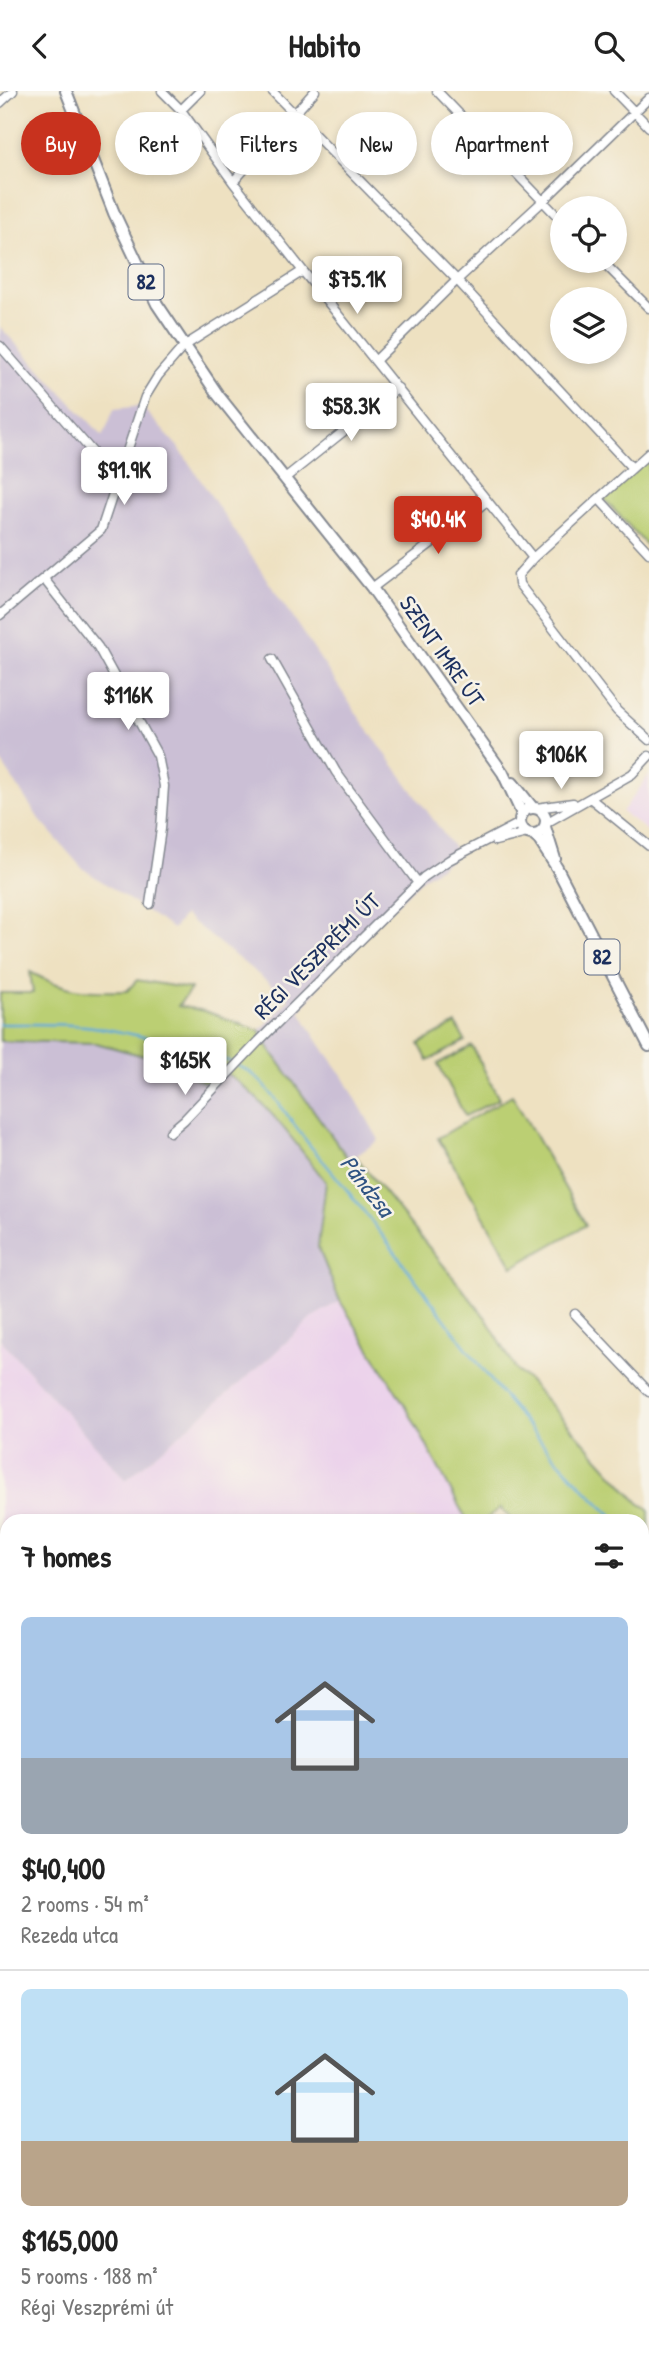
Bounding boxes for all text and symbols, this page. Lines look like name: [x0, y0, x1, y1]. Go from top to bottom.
text: Habito: [289, 24, 360, 67]
icon: back: [21, 27, 59, 65]
icon: search: [590, 27, 628, 65]
chip: Buy: [21, 112, 101, 175]
chip: Rent: [115, 112, 202, 175]
chip: Filters: [216, 112, 322, 175]
chip: New: [336, 112, 417, 175]
chip: Apartment: [431, 112, 573, 175]
map controls: [550, 196, 627, 364]
button: locate: [550, 196, 627, 273]
pin: $75.1K: [300, 257, 414, 316]
text: $75.1K: [328, 263, 386, 294]
road number: 82: [128, 265, 164, 299]
button: layers: [550, 287, 627, 364]
pin: $58.3K: [294, 383, 408, 443]
text: $58.3K: [322, 390, 380, 421]
pin: $91.9K: [67, 447, 181, 507]
text: $91.9K: [97, 454, 151, 485]
pin: $40.4K: [381, 497, 495, 556]
text: $40.4K: [410, 503, 466, 534]
street label: SZENT IMRE ÚT: [393, 589, 492, 713]
pin: $116K: [79, 673, 177, 732]
text: $116K: [103, 679, 153, 710]
pin: $106K: [512, 731, 610, 791]
text: $106K: [535, 738, 587, 769]
street label: RÉGI VESZPRÉMI ÚT: [247, 885, 387, 1026]
road number: 82: [584, 939, 620, 975]
pin: $165K: [136, 1037, 234, 1097]
text: $165K: [160, 1044, 210, 1075]
water label: Pándzsa: [334, 1148, 404, 1225]
text: 7 homes: [21, 1536, 111, 1576]
icon: filters: [590, 1537, 628, 1575]
icon: home: [262, 1663, 388, 1789]
text: $40,400: [21, 1848, 105, 1888]
text: 2 rooms · 54 m²: [21, 1888, 149, 1919]
text: Rezeda utca: [21, 1919, 118, 1950]
icon: home: [262, 2035, 388, 2161]
text: $165,000: [21, 2220, 118, 2260]
text: 5 rooms · 188 m²: [21, 2260, 158, 2291]
text: Régi Veszprémi út: [21, 2291, 173, 2322]

